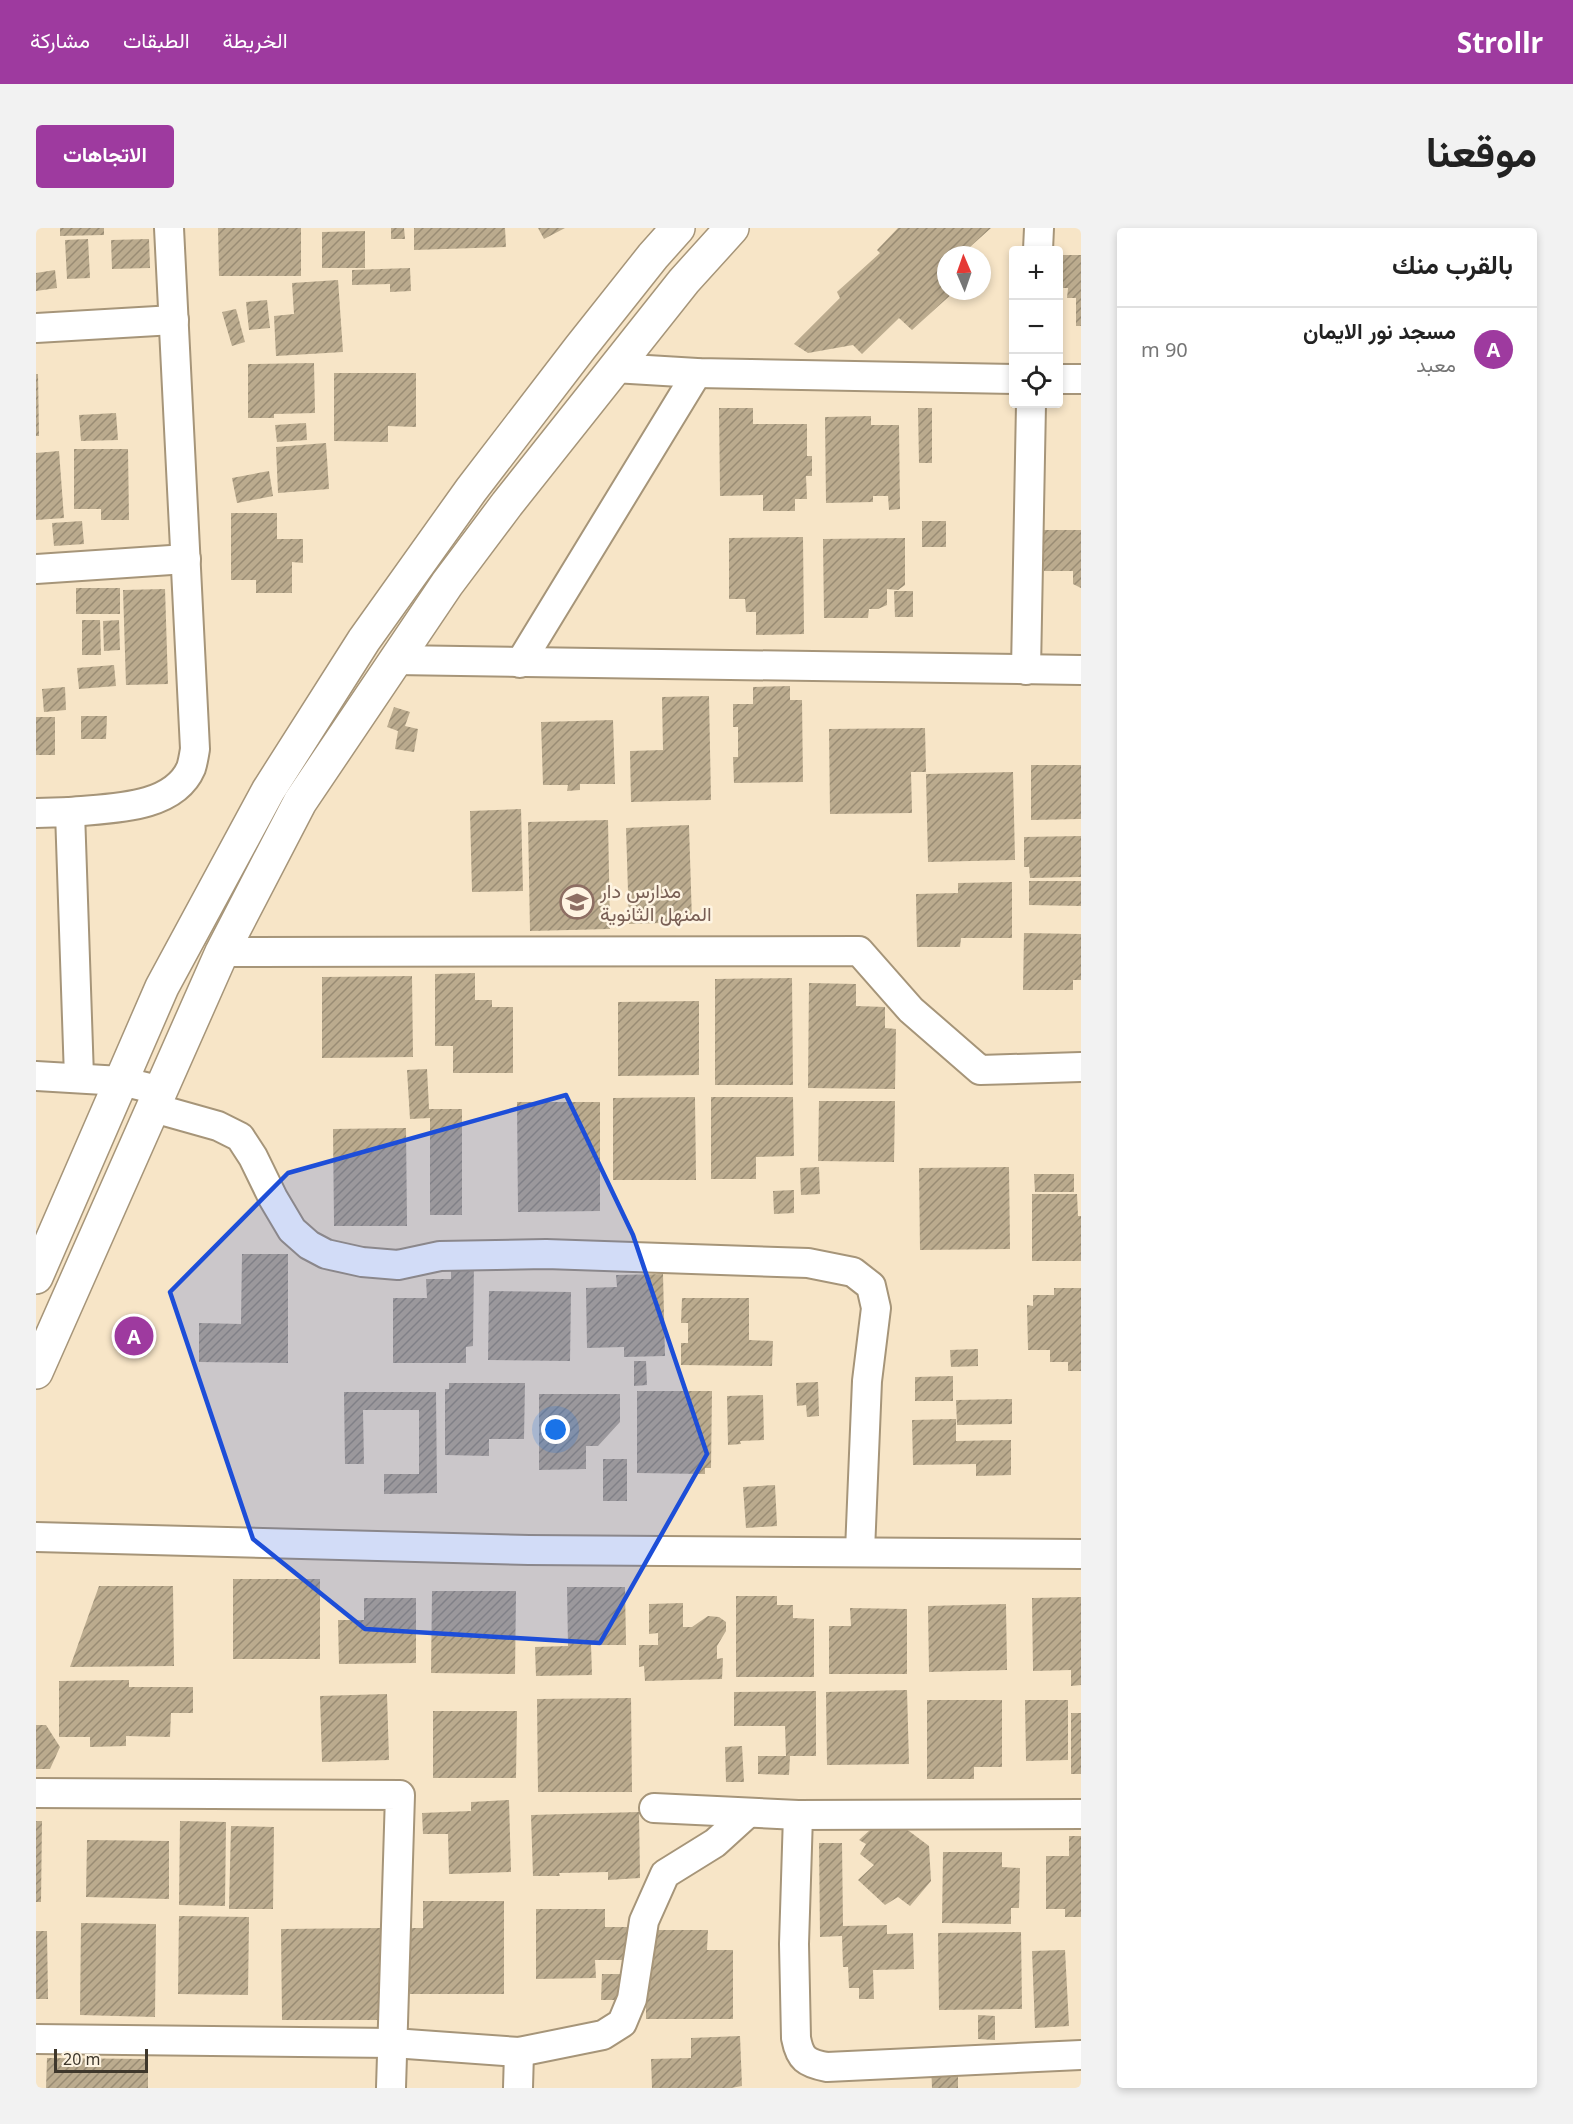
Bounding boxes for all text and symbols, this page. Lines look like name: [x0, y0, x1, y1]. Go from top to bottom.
text: Strollr: [1457, 23, 1543, 61]
text: مشاركة: [30, 26, 90, 54]
text: الطبقات: [123, 26, 190, 54]
text: الخريطة: [223, 26, 288, 54]
text: موقعنا: [1426, 122, 1537, 179]
button: الاتجاهات: [36, 125, 174, 188]
north arrow: [937, 246, 991, 300]
map controls: [1009, 246, 1063, 408]
button: +: [1009, 246, 1063, 300]
text: بالقرب منك: [1392, 246, 1513, 282]
button: −: [1009, 300, 1063, 354]
text: مسجد نور الايمان: [1303, 315, 1456, 345]
text: 90 m: [1141, 336, 1188, 363]
text: A: [1487, 336, 1500, 363]
text: معبد: [1416, 351, 1456, 378]
button: locate: [1009, 354, 1063, 408]
place label: مدارس دار المنهل الثانوية: [599, 877, 712, 927]
school or university icon: مدارس دار المنهل الثانوية: [559, 884, 595, 920]
pin: A: [114, 1314, 154, 1358]
your location: [541, 1415, 570, 1444]
scale bar: [54, 2046, 148, 2074]
text: 20 m: [63, 2048, 100, 2070]

